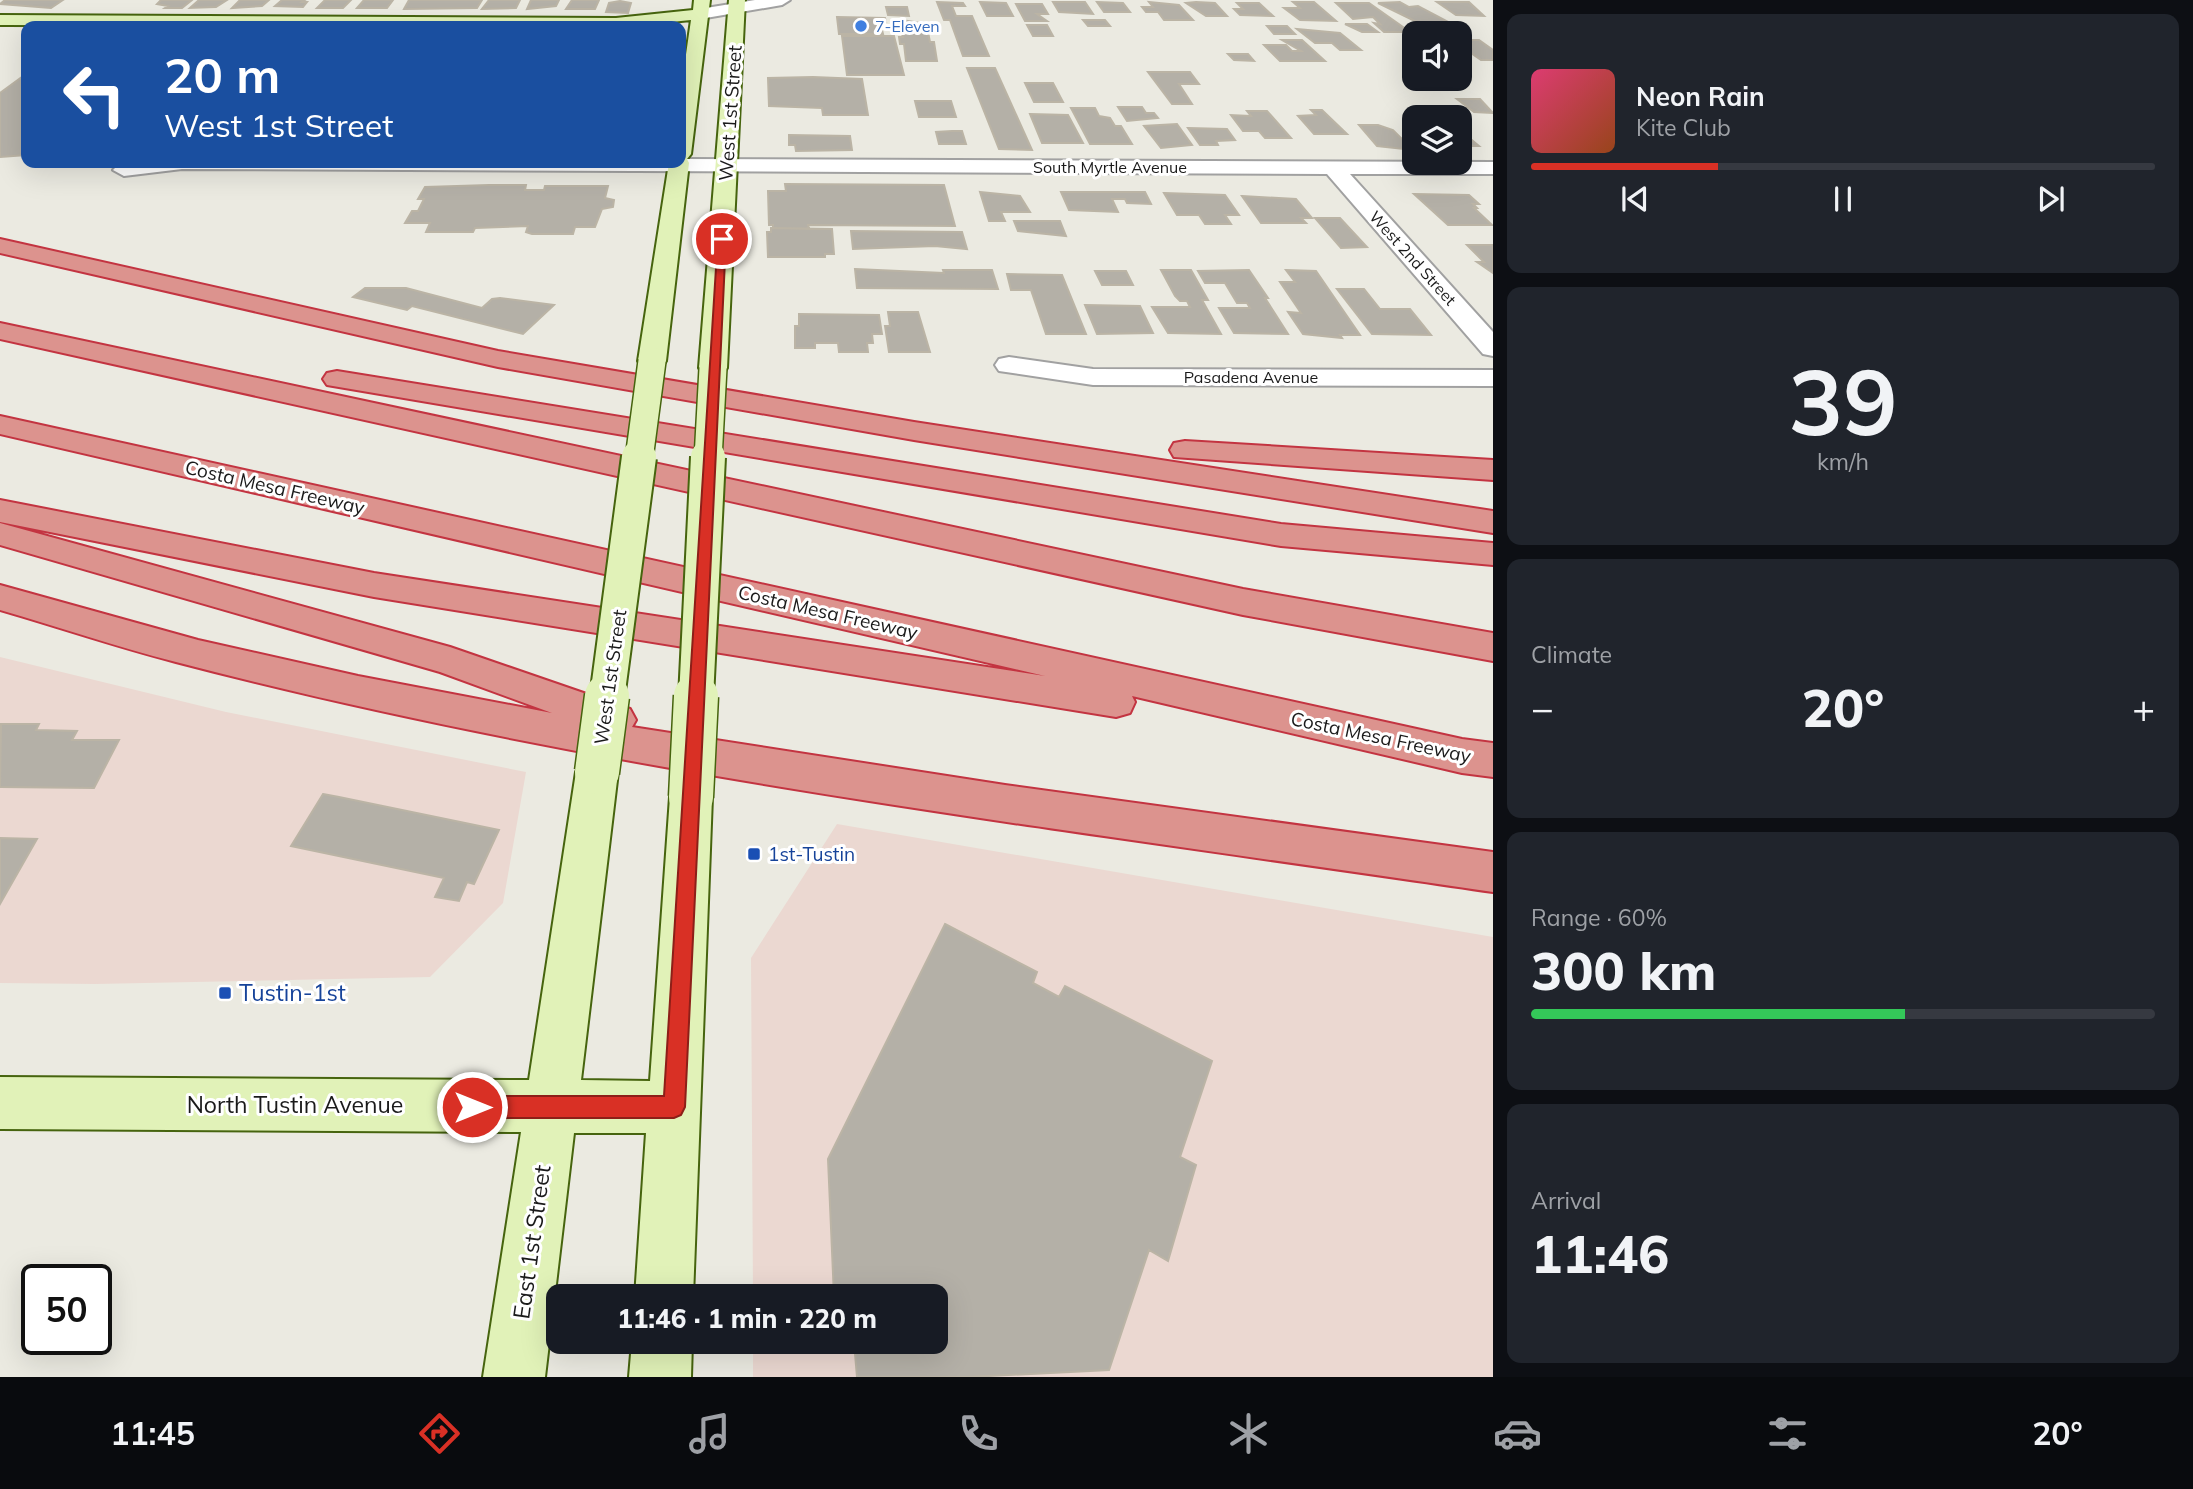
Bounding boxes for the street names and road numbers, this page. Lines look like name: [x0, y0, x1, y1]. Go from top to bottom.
street label: West 1st Street: [713, 44, 747, 182]
street label: South Myrtle Avenue: [1033, 157, 1187, 177]
street label: West 2nd Street: [1365, 207, 1461, 310]
street label: Pasadena Avenue: [1184, 367, 1318, 387]
street label: Costa Mesa Freeway: [183, 455, 367, 519]
street label: Costa Mesa Freeway: [736, 580, 920, 644]
street label: West 1st Street: [589, 608, 631, 746]
street label: Costa Mesa Freeway: [1289, 706, 1473, 768]
street label: North Tustin Avenue: [187, 1090, 403, 1119]
street label: East 1st Street: [506, 1163, 557, 1321]

